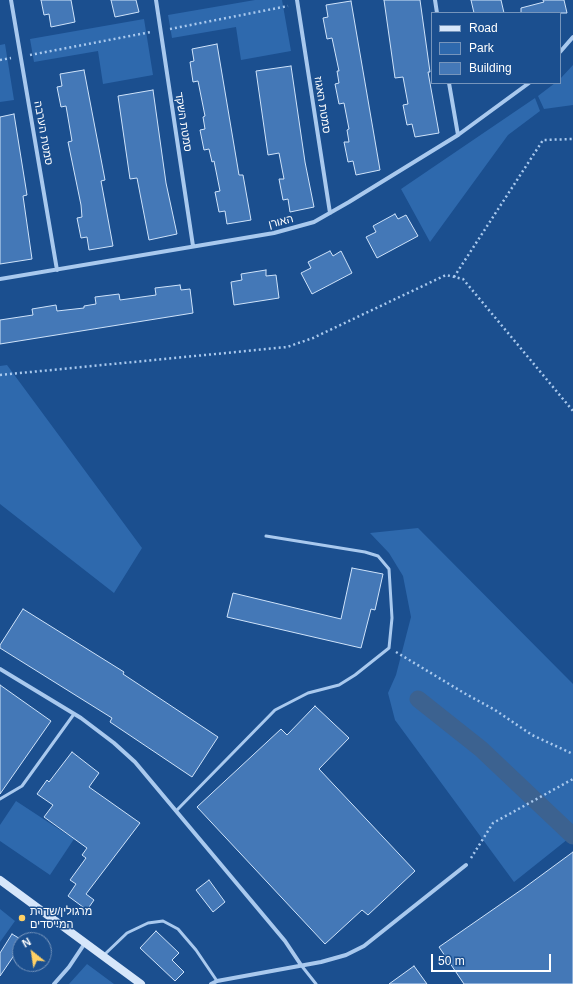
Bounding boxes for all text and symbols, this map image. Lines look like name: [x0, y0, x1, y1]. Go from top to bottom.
legend: [431, 12, 561, 84]
text: Road: [469, 21, 498, 35]
text: Park: [469, 41, 494, 55]
text: Building: [469, 61, 512, 75]
street label: סמטת האגוז: [311, 76, 333, 134]
street label: סמטת השקד: [172, 91, 194, 153]
street label: סמטת הערבה: [31, 100, 55, 166]
street label: האורן: [267, 213, 295, 231]
place label: מרגולין/שדרת המייסדים: [30, 905, 92, 931]
marker: מרגולין/שדרת המייסדים: [17, 913, 27, 923]
north arrow: [12, 932, 52, 972]
text: N: [20, 935, 33, 950]
scale bar: [433, 946, 553, 972]
text: 50 m: [438, 954, 465, 968]

